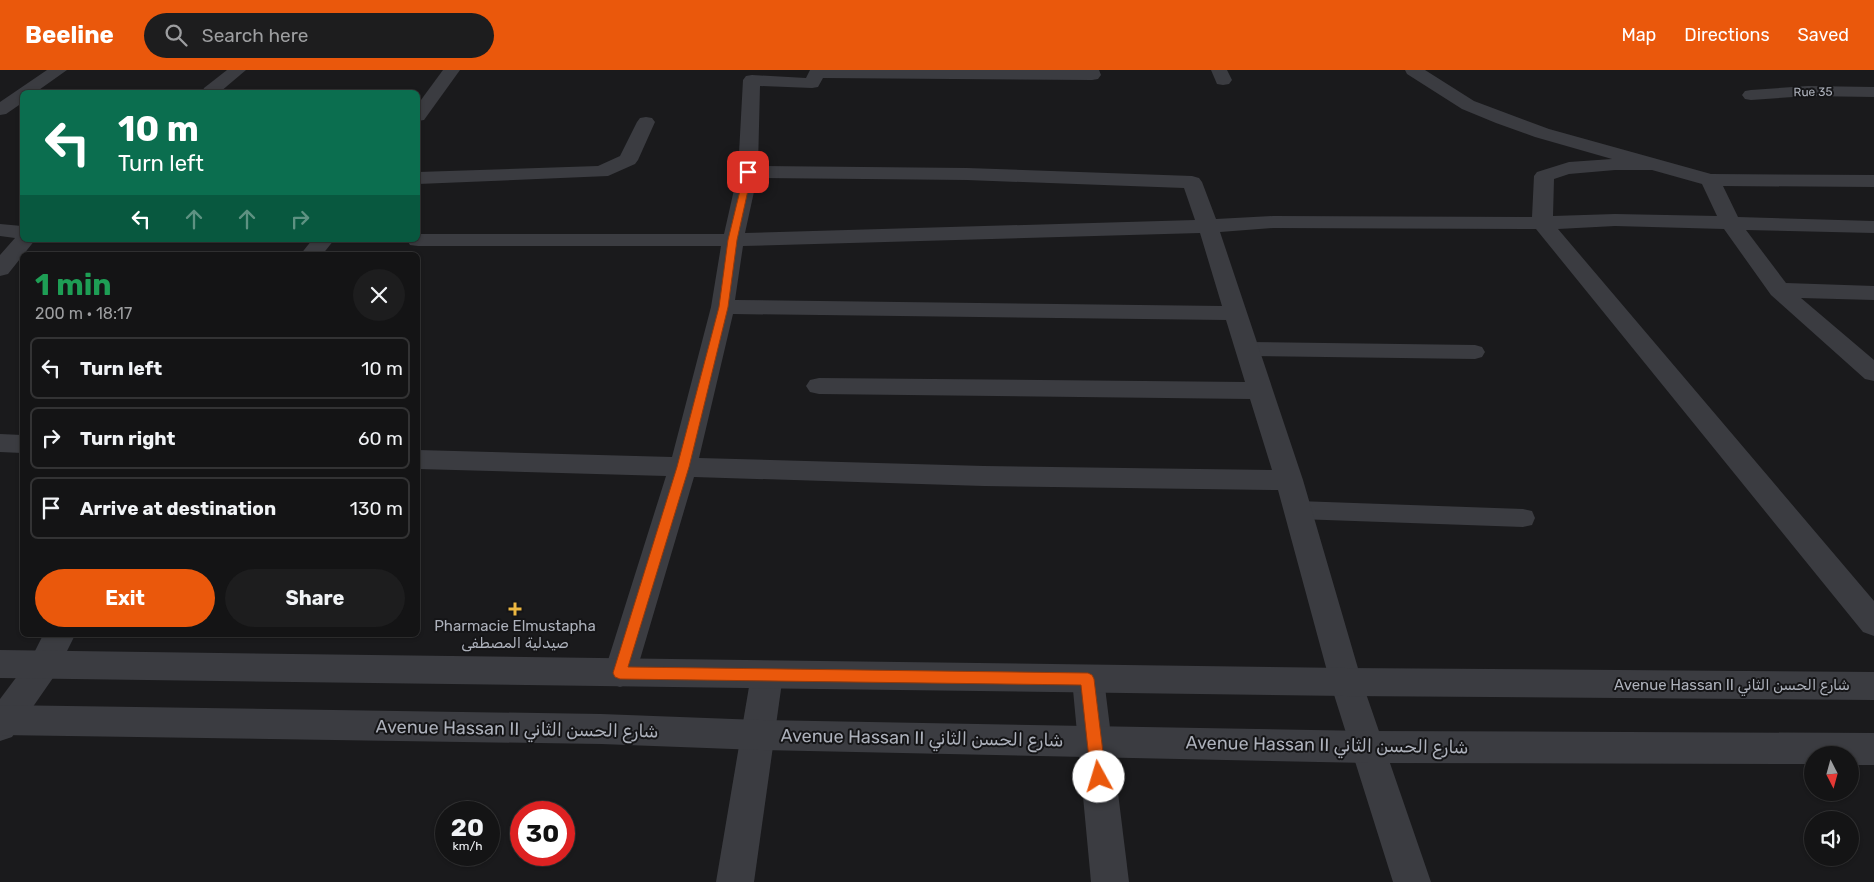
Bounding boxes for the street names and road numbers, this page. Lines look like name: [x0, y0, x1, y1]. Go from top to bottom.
street label: Rue 35: [1793, 85, 1833, 99]
street label: Avenue Hassan II شارع الحسن الثاني: [1614, 676, 1850, 697]
street label: Avenue Hassan II شارع الحسن الثاني: [375, 716, 659, 744]
street label: Avenue Hassan II شارع الحسن الثاني: [780, 725, 1064, 753]
street label: Avenue Hassan II شارع الحسن الثاني: [1185, 732, 1469, 760]

